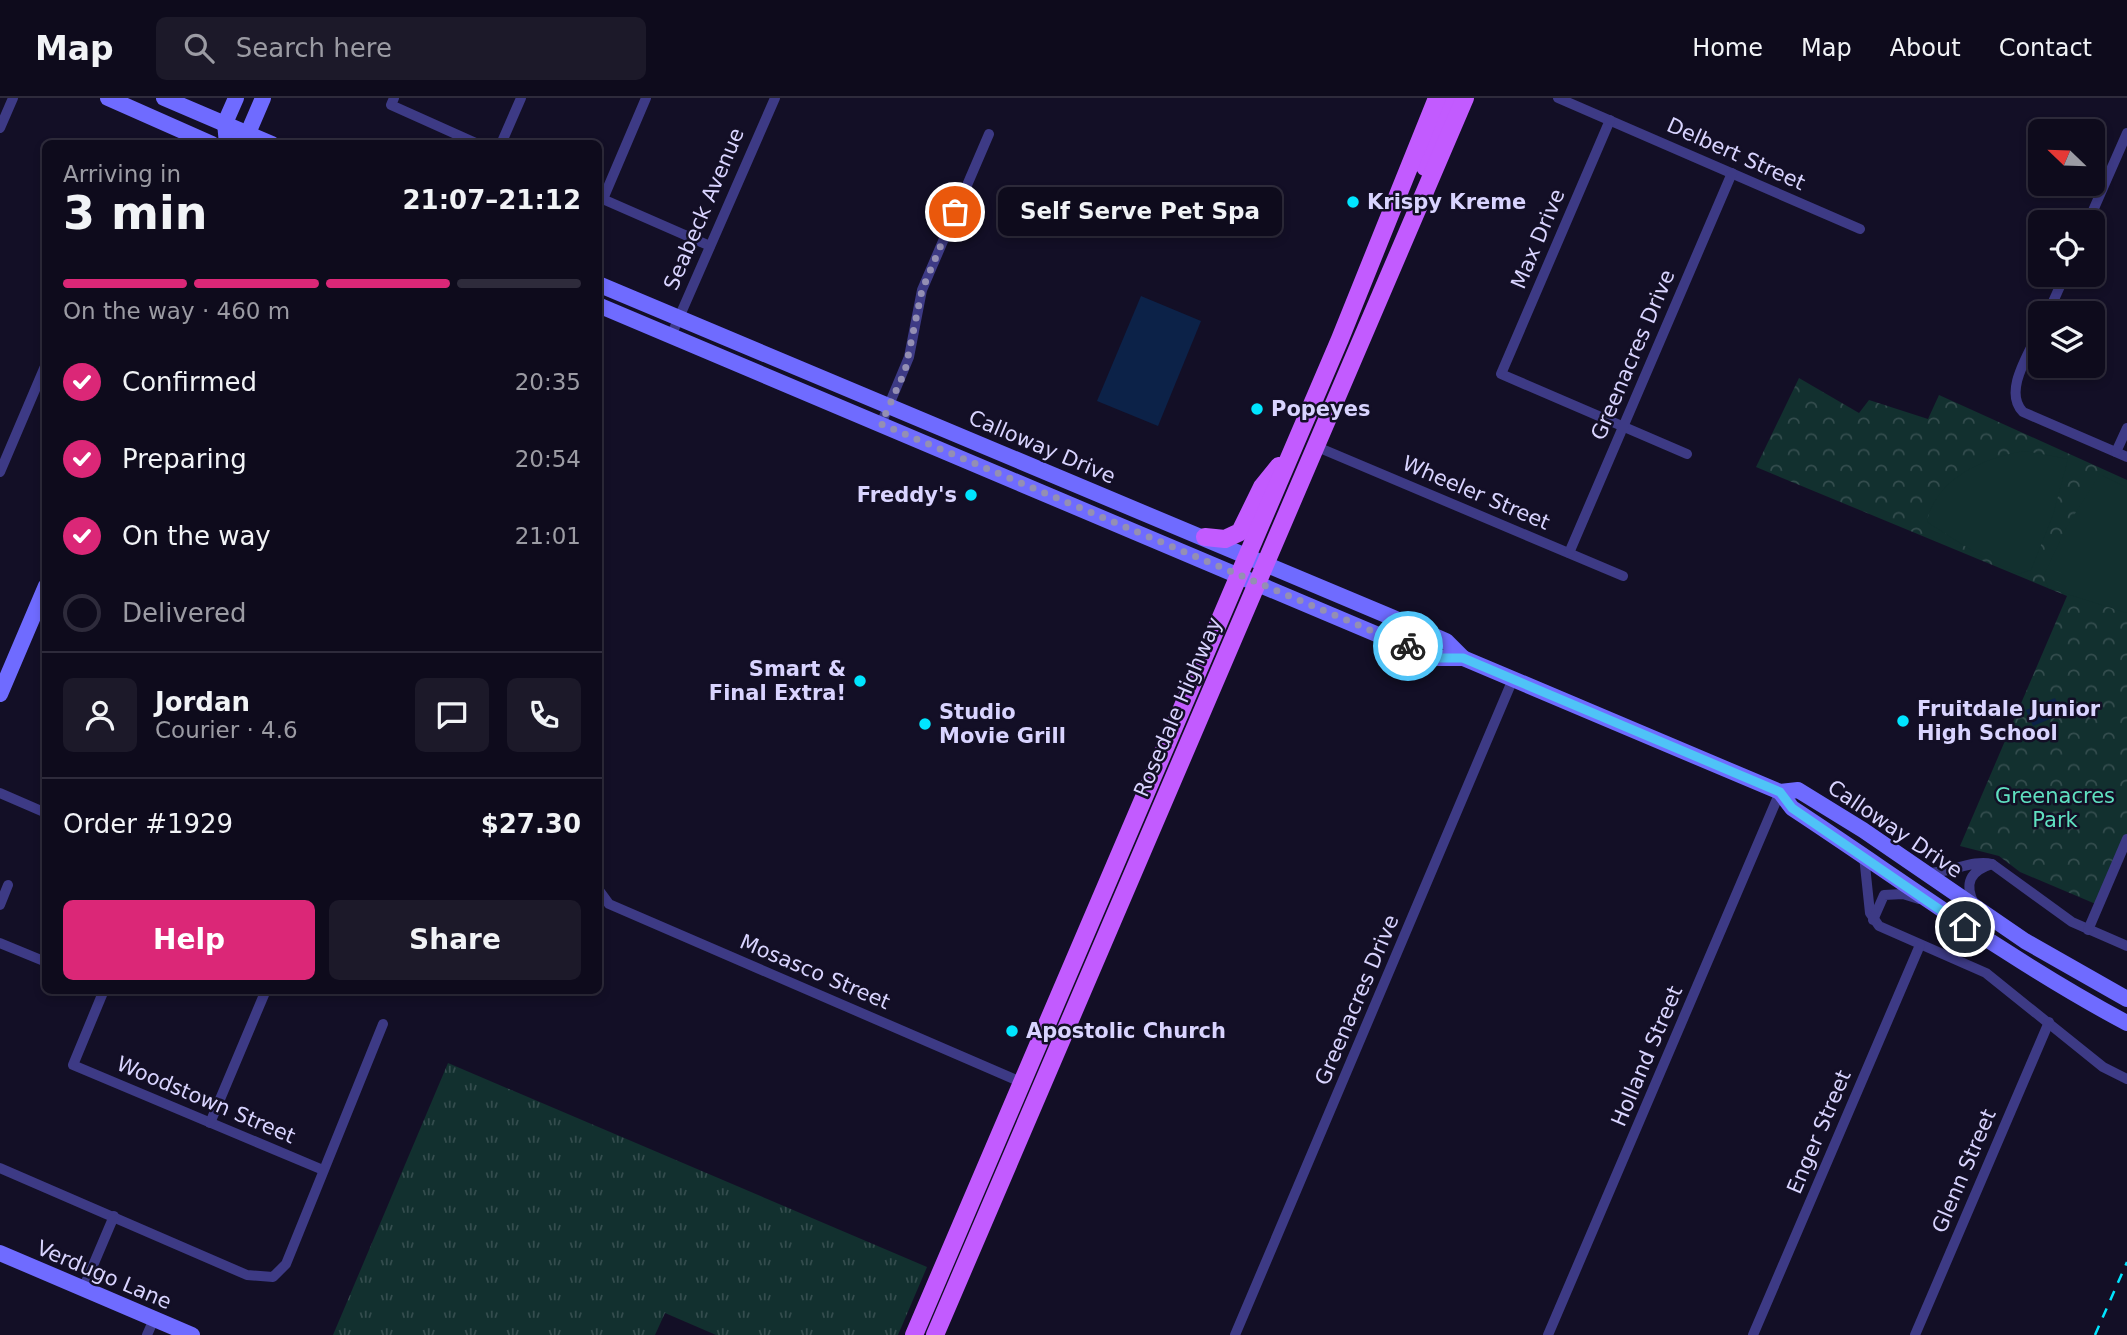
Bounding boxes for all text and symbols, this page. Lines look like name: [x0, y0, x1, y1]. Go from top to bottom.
search box: [156, 17, 646, 80]
text: Map: [35, 29, 114, 68]
icon: search: [180, 29, 218, 67]
text: Search here: [236, 33, 392, 63]
text: Home: [1692, 34, 1763, 62]
text: Map: [1801, 34, 1852, 62]
text: About: [1890, 34, 1961, 62]
text: Contact: [1999, 34, 2092, 62]
street label: Delbert Street: [1663, 113, 1809, 195]
north arrow: [2028, 119, 2105, 196]
map controls: [2028, 119, 2105, 378]
street label: Seabeck Avenue: [659, 124, 749, 294]
text: Arriving in: [63, 161, 181, 187]
pin: [925, 182, 985, 242]
text: 21:07–21:12: [402, 185, 581, 215]
street label: Max Drive: [1506, 185, 1570, 293]
text: 3 min: [63, 186, 207, 240]
callout: Self Serve Pet Spa: [997, 188, 1280, 236]
place label: Krispy Kreme: [1367, 190, 1526, 214]
icon: bag: [936, 193, 974, 231]
marker: Krispy Kreme: [1345, 194, 1361, 210]
text: Self Serve Pet Spa: [1020, 198, 1260, 224]
button: locate: [2028, 210, 2105, 287]
street label: Greenacres Drive: [1586, 266, 1680, 444]
text: On the way · 460 m: [63, 298, 290, 324]
button: layers: [2028, 301, 2105, 378]
icon: check: [63, 363, 101, 401]
text: Confirmed: [122, 367, 257, 397]
text: 20:35: [515, 369, 581, 395]
place label: Popeyes: [1271, 397, 1371, 421]
marker: Popeyes: [1249, 401, 1265, 417]
street label: Calloway Drive: [965, 405, 1119, 489]
icon: check: [63, 440, 101, 478]
text: Preparing: [122, 444, 247, 474]
text: 20:54: [515, 446, 581, 472]
street label: Wheeler Street: [1399, 451, 1553, 535]
place label: Freddy's: [857, 483, 957, 507]
marker: Freddy's: [963, 487, 979, 503]
icon: check: [63, 517, 101, 555]
text: On the way: [122, 521, 271, 551]
text: 21:01: [515, 523, 581, 549]
text: Delivered: [122, 598, 246, 628]
courier: [1373, 611, 1443, 681]
street label: Rosedale Highway: [1129, 614, 1227, 800]
icon: bike: [1389, 627, 1427, 665]
place label: Smart & Final Extra!: [709, 657, 846, 705]
marker: Smart & Final Extra!: [852, 673, 868, 689]
button: person: [63, 678, 137, 752]
button: chat: [415, 678, 489, 752]
button: phone: [507, 678, 581, 752]
text: Jordan: [155, 687, 250, 717]
place label: Fruitdale Junior High School: [1917, 697, 2101, 745]
place label: Studio Movie Grill: [939, 700, 1066, 748]
marker: Fruitdale Junior High School: [1895, 713, 1911, 729]
marker: Studio Movie Grill: [917, 716, 933, 732]
text: Courier · 4.6: [155, 717, 298, 743]
street label: Calloway Drive: [1823, 775, 1967, 883]
park label: Greenacres Park: [1995, 784, 2115, 832]
text: Order #1929: [63, 809, 233, 839]
text: $27.30: [481, 809, 581, 839]
pin: [1935, 897, 1995, 957]
button: Help: [63, 900, 315, 980]
button: Share: [329, 900, 581, 980]
icon: home: [1946, 908, 1984, 946]
street label: Greenacres Drive: [1310, 911, 1404, 1089]
street label: Mosasco Street: [736, 930, 894, 1014]
street label: Holland Street: [1607, 982, 1687, 1130]
place label: Apostolic Church: [1026, 1019, 1226, 1043]
marker: Apostolic Church: [1004, 1023, 1020, 1039]
street label: Woodstown Street: [113, 1052, 299, 1148]
street label: Enger Street: [1782, 1067, 1856, 1197]
street label: Glenn Street: [1927, 1105, 2001, 1237]
street label: Verdugo Lane: [33, 1236, 175, 1314]

